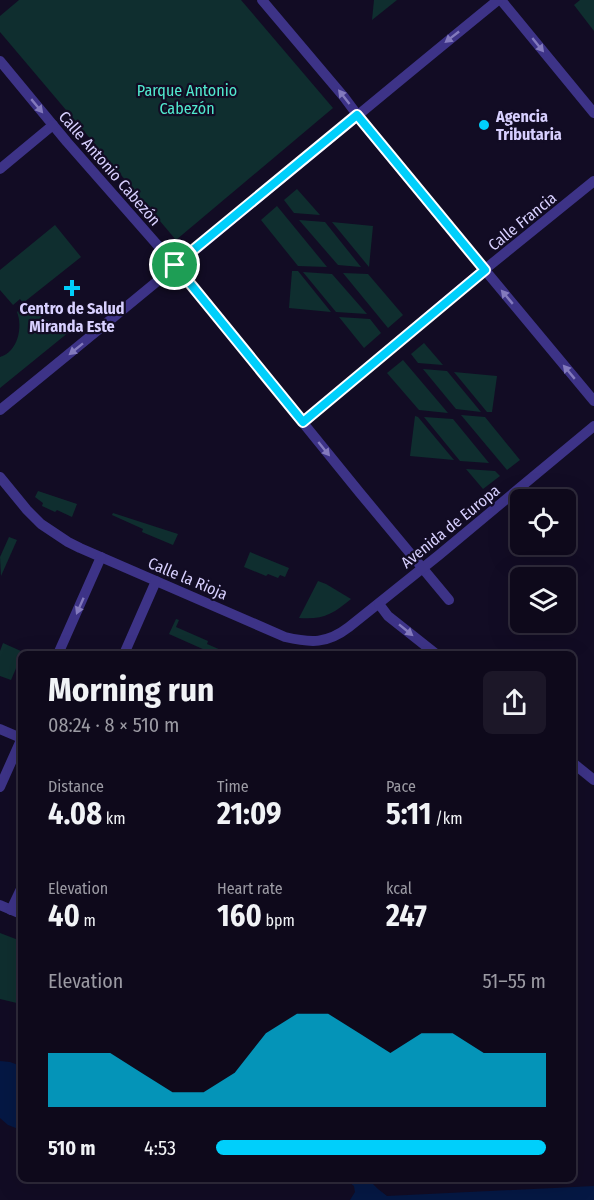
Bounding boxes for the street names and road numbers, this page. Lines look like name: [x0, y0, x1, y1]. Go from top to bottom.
street label: Calle Antonio Cabezón: [55, 107, 165, 230]
street label: Calle Francia: [484, 188, 560, 255]
street label: Avenida de Europa: [397, 481, 504, 572]
street label: Calle la Rioja: [145, 553, 231, 604]

